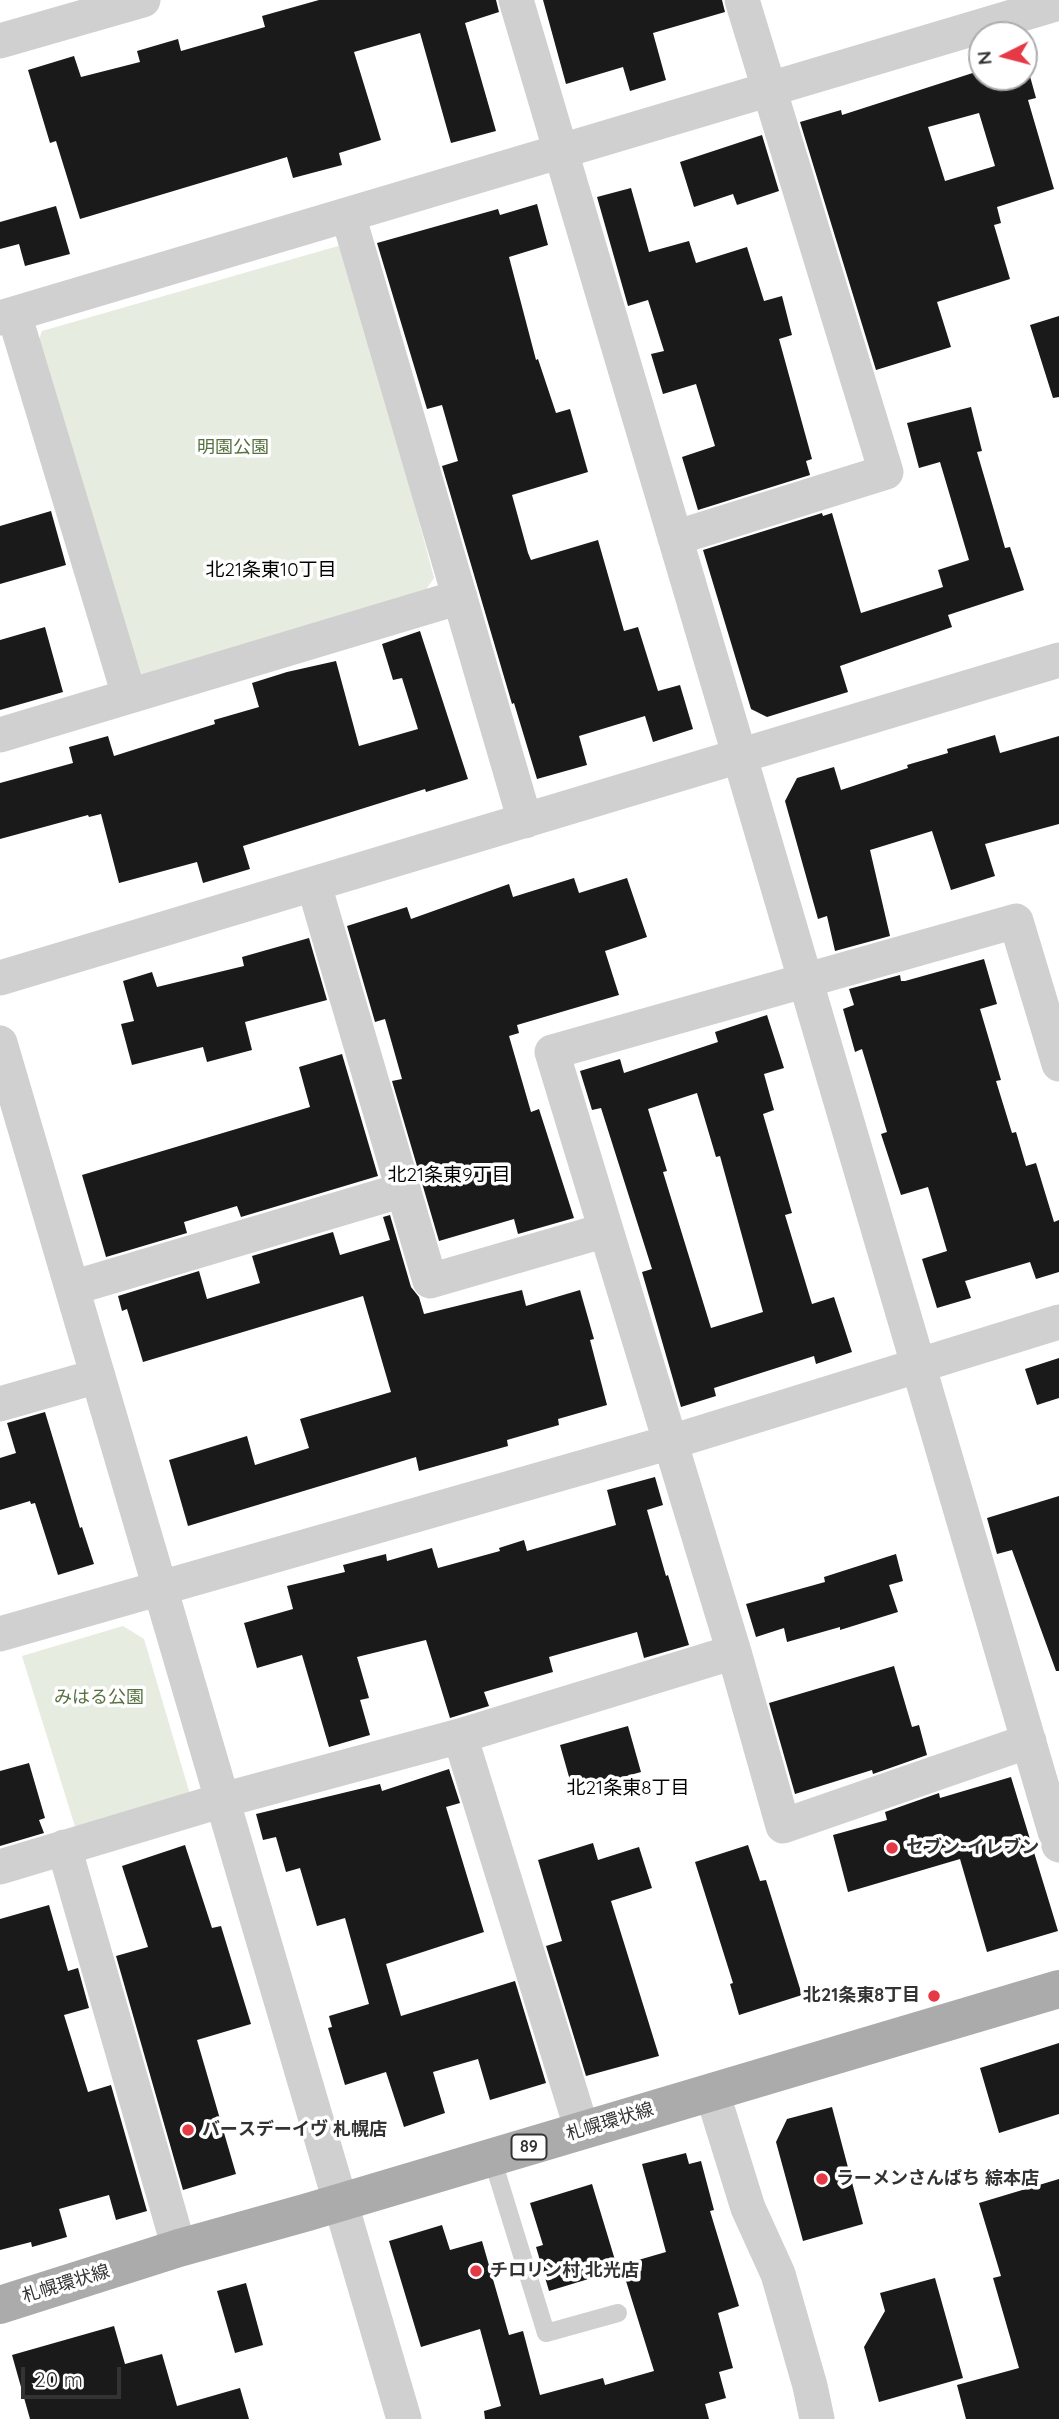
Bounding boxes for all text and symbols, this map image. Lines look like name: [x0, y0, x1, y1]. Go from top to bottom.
north arrow: [968, 21, 1038, 91]
text: N: [971, 50, 997, 66]
park label: 明園公園: [197, 437, 269, 459]
district label: 北21条東10丁目: [206, 559, 336, 581]
district label: 北21条東9丁目: [387, 1164, 511, 1186]
park label: みはる公園: [54, 1687, 144, 1709]
district label: 北21条東8丁目: [567, 1777, 689, 1799]
place label: セブン-イレブン: [906, 1837, 1039, 1859]
marker: セブン-イレブン: [884, 1840, 900, 1856]
place label: 北21条東8丁目: [803, 1985, 920, 2007]
marker: 北21条東8丁目: [926, 1988, 942, 2004]
street label: 札幌環状線: [564, 2099, 656, 2145]
place label: バースデーイヴ 札幌店: [202, 2119, 387, 2141]
marker: バースデーイヴ 札幌店: [180, 2122, 196, 2138]
road number: 89: [512, 2134, 546, 2160]
place label: ラーメンさんぱち 綜本店: [836, 2168, 1039, 2190]
marker: ラーメンさんぱち 綜本店: [814, 2171, 830, 2187]
place label: チロリン村 北光店: [490, 2260, 639, 2282]
street label: 札幌環状線: [20, 2261, 112, 2307]
marker: チロリン村 北光店: [468, 2263, 484, 2279]
scale bar: [24, 2352, 124, 2396]
text: 20 m: [34, 2366, 83, 2392]

